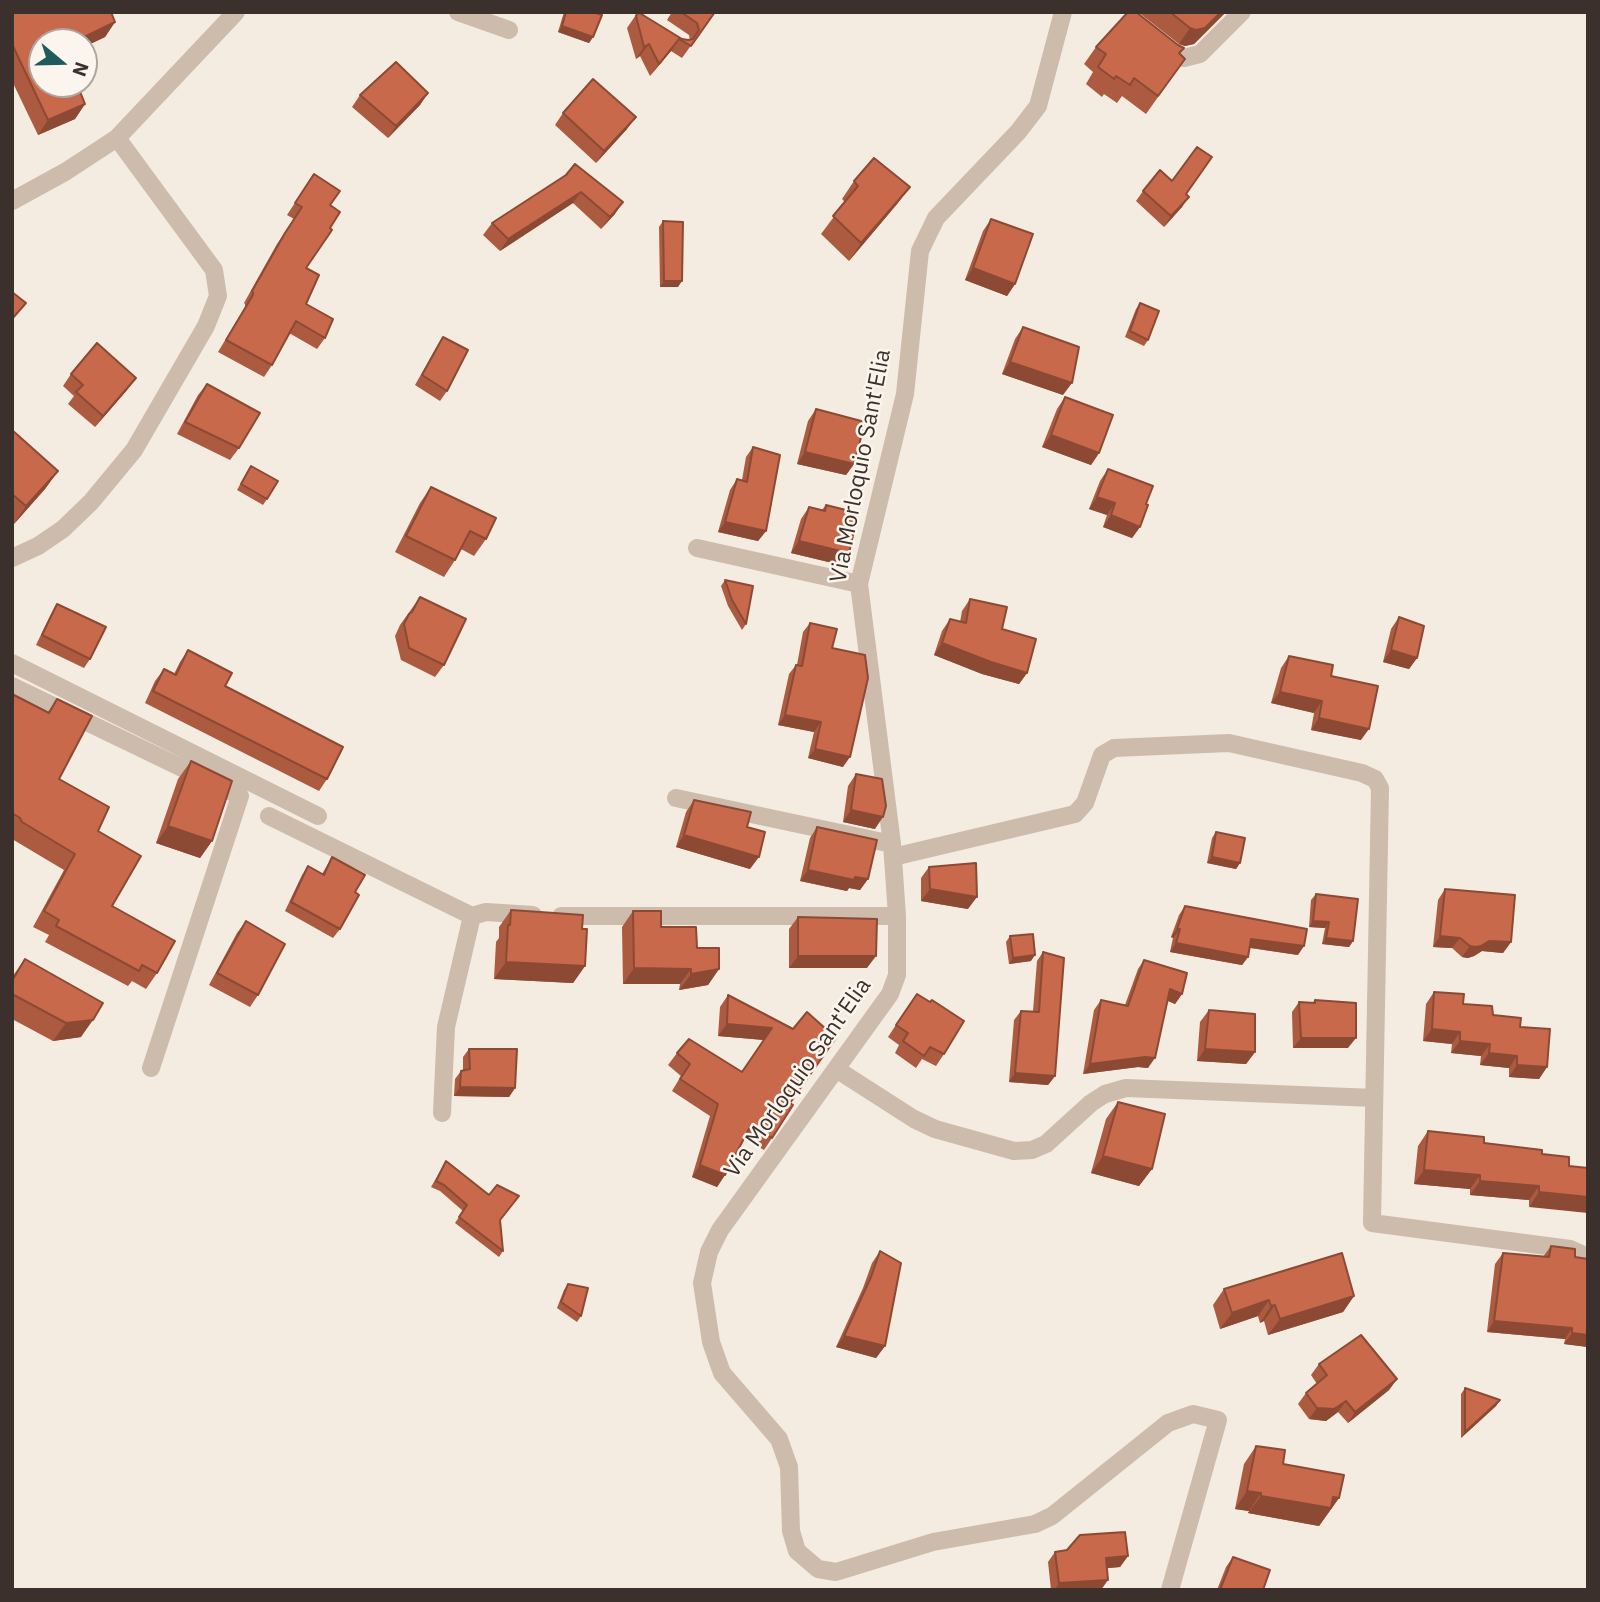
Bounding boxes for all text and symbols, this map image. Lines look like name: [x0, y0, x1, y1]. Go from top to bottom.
north arrow: [28, 28, 98, 98]
text: N: [67, 59, 95, 80]
street label: Via Morloquio Sant'Elia: [825, 347, 897, 585]
street label: Via Morloquio Sant'Elia: [719, 973, 877, 1183]

